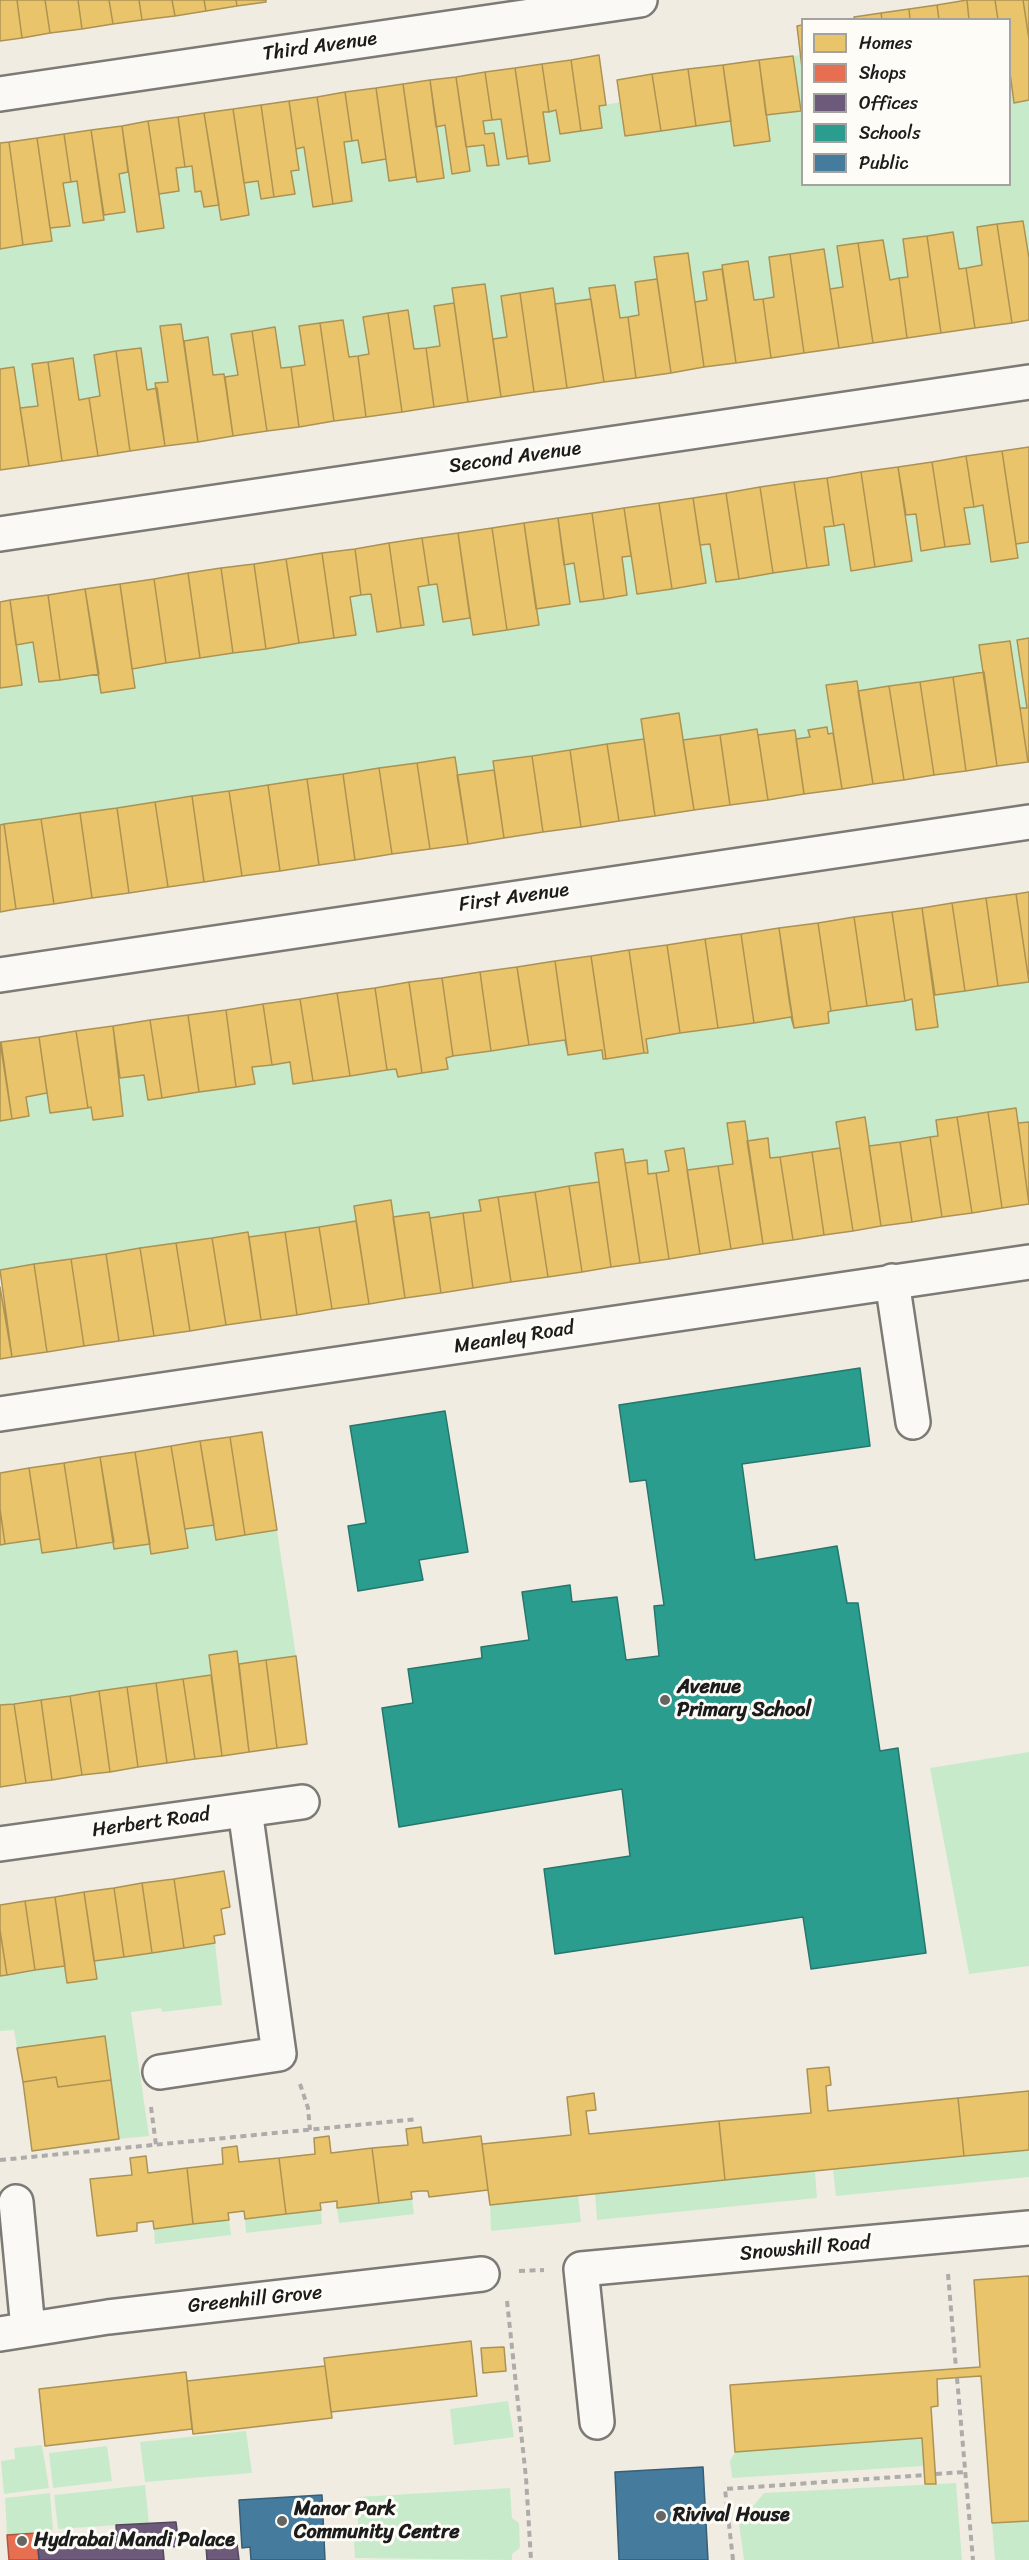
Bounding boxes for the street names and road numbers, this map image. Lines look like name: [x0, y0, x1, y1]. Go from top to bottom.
street label: Third Avenue: [261, 27, 379, 67]
street label: Second Avenue: [447, 437, 583, 479]
street label: First Avenue: [457, 878, 571, 918]
street label: Meanley Road: [452, 1317, 576, 1359]
street label: Herbert Road: [91, 1803, 211, 1843]
street label: Snowshill Road: [739, 2231, 871, 2267]
street label: Greenhill Grove: [187, 2281, 323, 2319]

